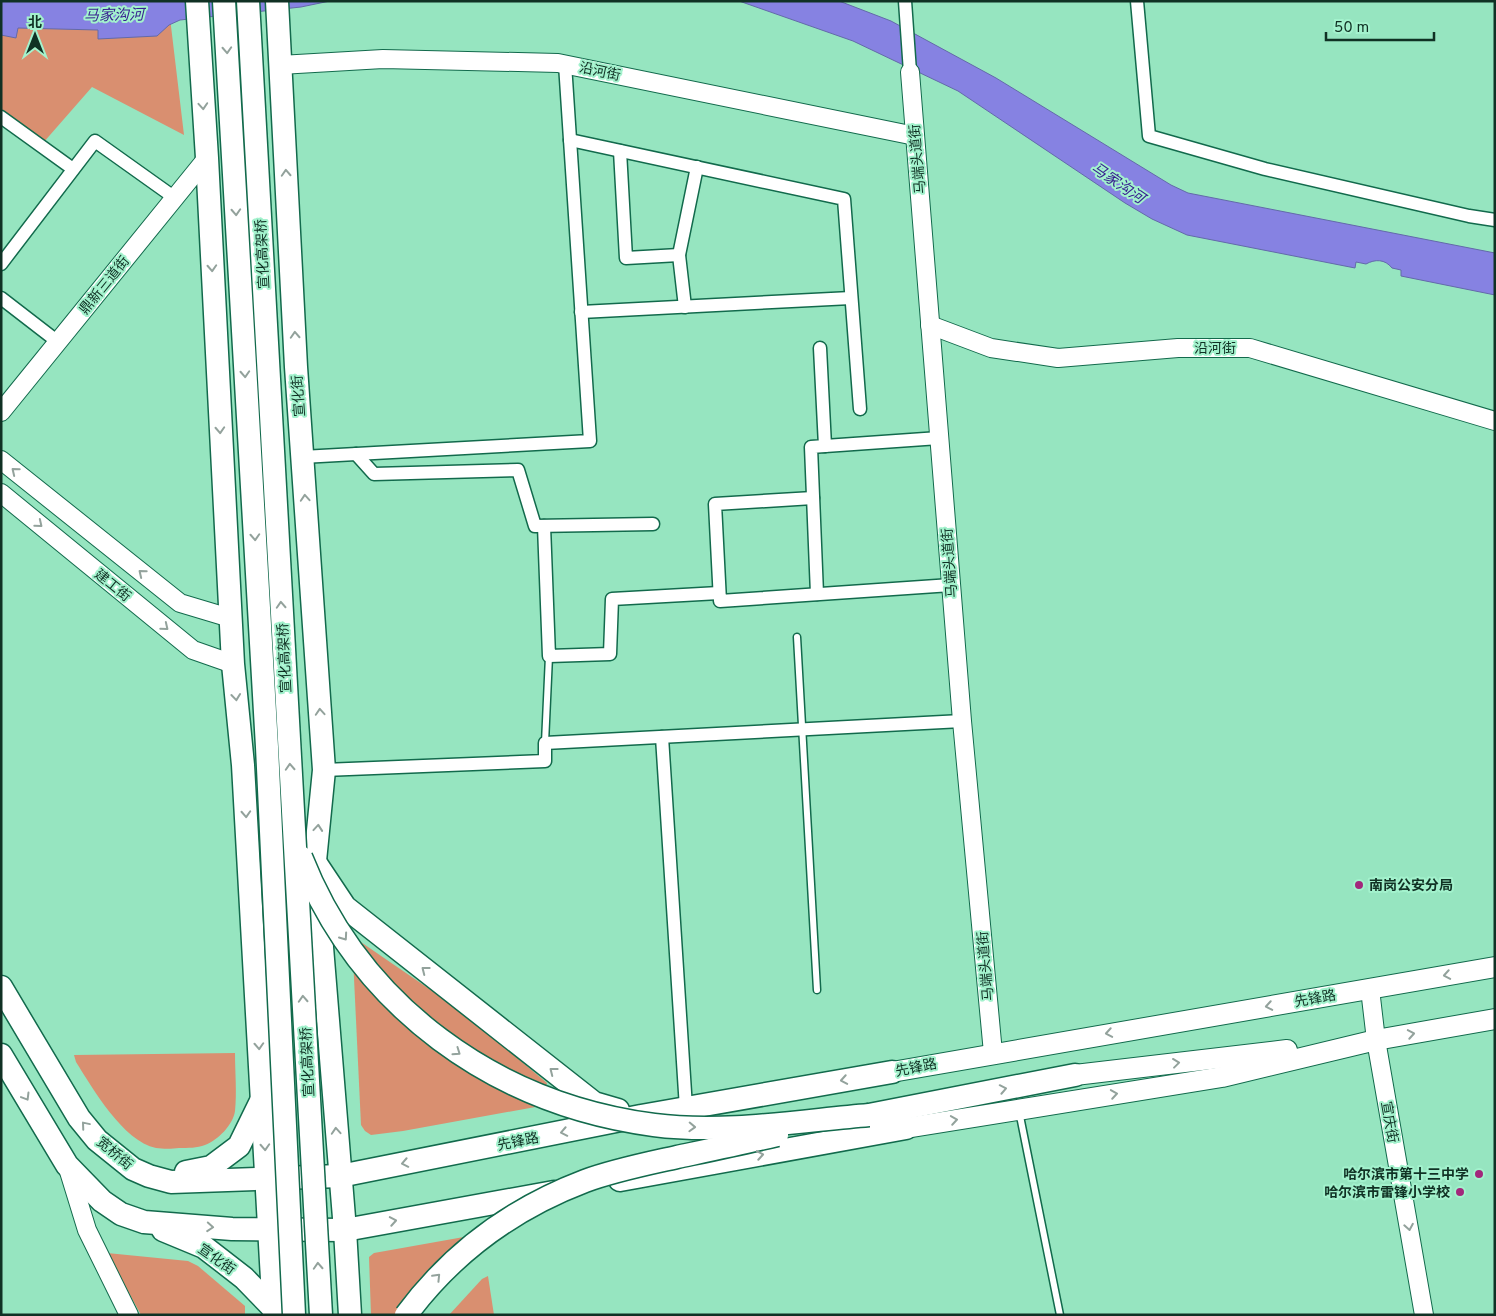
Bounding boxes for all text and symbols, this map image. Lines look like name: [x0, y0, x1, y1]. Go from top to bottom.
water label: 马家沟河: [84, 6, 147, 27]
north arrow: [10, 10, 60, 60]
scale bar: [1326, 10, 1434, 42]
text: 北: [28, 15, 42, 32]
text: 50 m: [1334, 19, 1369, 38]
one-way arrow: [221, 46, 232, 54]
street label: 沿河街: [577, 60, 622, 85]
one-way arrow: [197, 102, 208, 110]
street label: 马端头道街: [907, 123, 930, 194]
water label: 马家沟河: [1087, 160, 1150, 211]
one-way arrow: [280, 169, 291, 177]
one-way arrow: [230, 208, 241, 216]
street label: 宣化高架桥: [252, 219, 274, 289]
street label: 鼎新三道街: [77, 253, 134, 318]
one-way arrow: [206, 264, 217, 272]
one-way arrow: [289, 331, 300, 339]
street label: 沿河街: [1194, 341, 1236, 358]
one-way arrow: [240, 371, 251, 379]
street label: 宣化街: [289, 374, 309, 418]
one-way arrow: [215, 426, 226, 434]
one-way arrow: [12, 469, 21, 477]
one-way arrow: [299, 493, 310, 501]
one-way arrow: [33, 518, 42, 526]
street label: 马端头道街: [940, 527, 961, 598]
one-way arrow: [249, 533, 260, 541]
street label: 建工街: [90, 566, 134, 606]
one-way arrow: [139, 570, 148, 578]
one-way arrow: [276, 600, 287, 608]
one-way arrow: [159, 621, 168, 630]
street label: 宣化高架桥: [274, 623, 296, 693]
one-way arrow: [230, 693, 241, 701]
one-way arrow: [314, 708, 325, 716]
one-way arrow: [285, 763, 296, 771]
one-way arrow: [240, 810, 251, 818]
one-way arrow: [312, 824, 323, 832]
place label: 南岗公安分局: [1369, 877, 1453, 895]
marker: 南岗公安分局: [1353, 879, 1365, 891]
street label: 马端头道街: [975, 930, 998, 1001]
one-way arrow: [338, 931, 346, 940]
one-way arrow: [422, 968, 431, 976]
one-way arrow: [1442, 970, 1451, 980]
street label: 先锋路: [1293, 987, 1337, 1011]
one-way arrow: [298, 995, 309, 1003]
one-way arrow: [1265, 1000, 1274, 1010]
street label: 宣化高架桥: [297, 1027, 319, 1097]
one-way arrow: [1105, 1028, 1114, 1038]
one-way arrow: [1406, 1030, 1415, 1040]
one-way arrow: [254, 1042, 265, 1050]
one-way arrow: [451, 1046, 461, 1055]
street label: 先锋路: [894, 1056, 939, 1081]
one-way arrow: [1172, 1058, 1180, 1069]
one-way arrow: [550, 1068, 559, 1076]
one-way arrow: [840, 1075, 849, 1085]
one-way arrow: [998, 1084, 1007, 1094]
one-way arrow: [1110, 1090, 1119, 1100]
one-way arrow: [20, 1091, 30, 1100]
street label: 宣庆街: [1377, 1100, 1401, 1144]
one-way arrow: [950, 1116, 958, 1126]
one-way arrow: [81, 1121, 90, 1130]
one-way arrow: [688, 1122, 696, 1132]
one-way arrow: [560, 1126, 569, 1136]
one-way arrow: [331, 1127, 342, 1135]
street label: 先锋路: [496, 1130, 541, 1155]
street label: 宽桥街: [92, 1133, 136, 1174]
one-way arrow: [259, 1143, 270, 1151]
one-way arrow: [755, 1150, 764, 1160]
one-way arrow: [400, 1158, 409, 1168]
place label: 哈尔滨市第十三中学: [1343, 1166, 1469, 1184]
marker: 哈尔滨市第十三中学: [1473, 1168, 1485, 1180]
place label: 哈尔滨市雷锋小学校: [1324, 1184, 1450, 1202]
marker: 哈尔滨市雷锋小学校: [1454, 1186, 1466, 1198]
one-way arrow: [389, 1216, 398, 1226]
one-way arrow: [206, 1221, 214, 1232]
one-way arrow: [1403, 1222, 1413, 1231]
street label: 宣化街: [194, 1240, 239, 1279]
one-way arrow: [312, 1262, 323, 1270]
one-way arrow: [431, 1274, 440, 1283]

